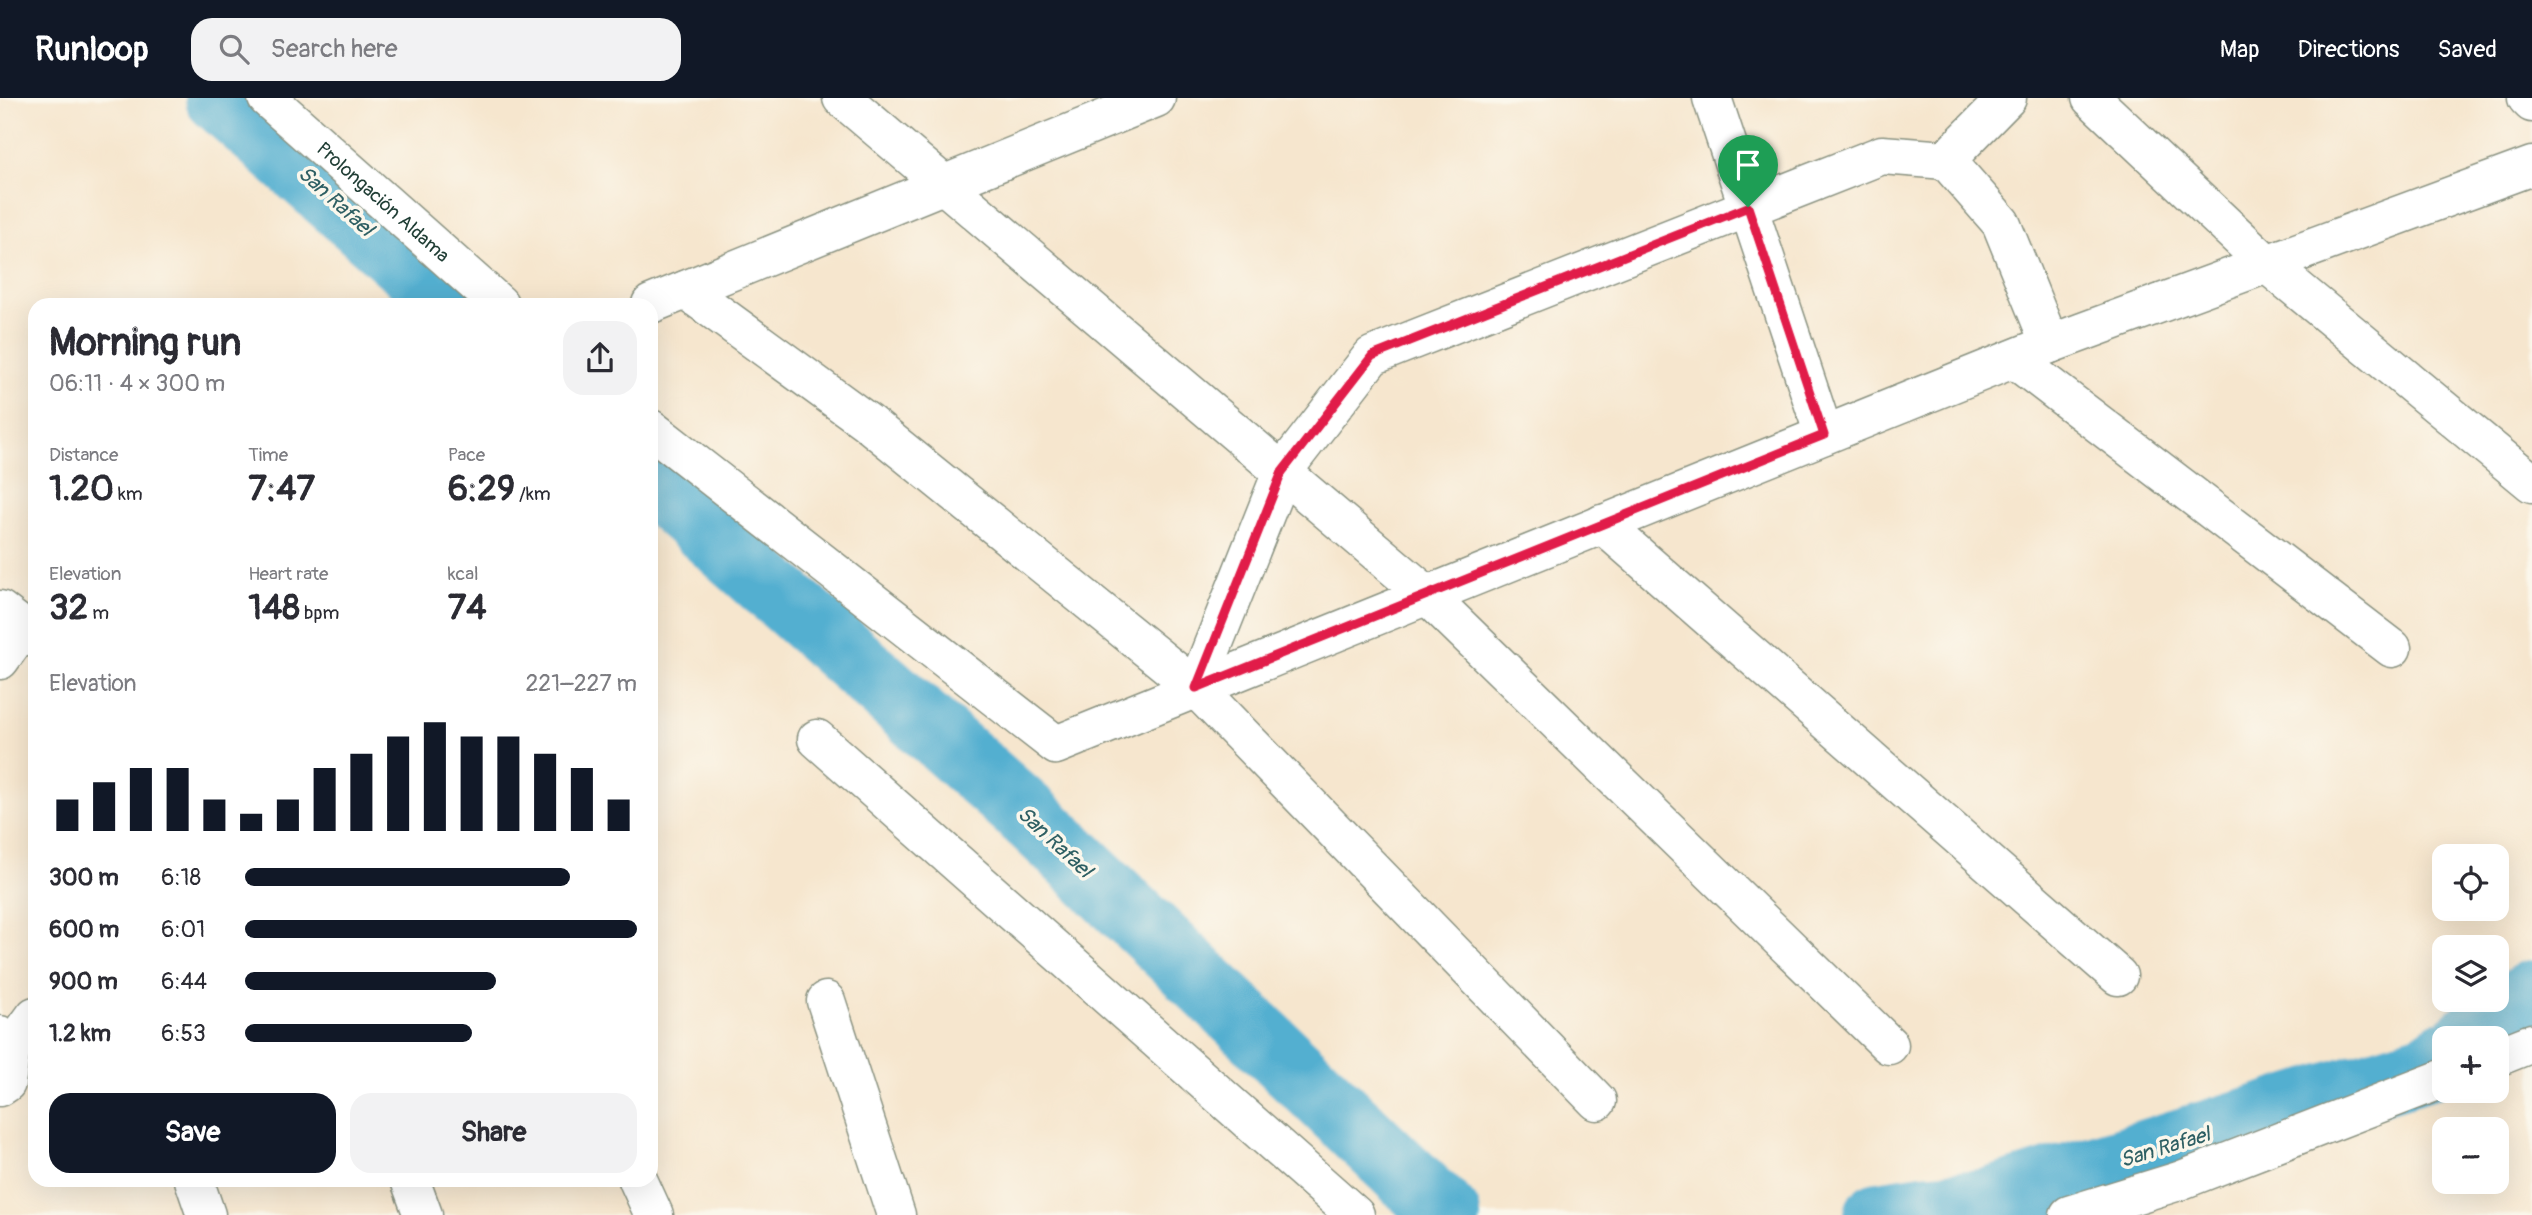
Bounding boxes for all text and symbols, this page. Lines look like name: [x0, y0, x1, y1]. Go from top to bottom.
search box: [191, 18, 681, 81]
text: Runloop: [35, 29, 149, 70]
icon: search: [215, 30, 253, 68]
text: Search here: [271, 33, 398, 65]
text: Map: [2220, 35, 2260, 64]
text: Directions: [2298, 35, 2399, 64]
text: Saved: [2437, 35, 2497, 64]
pin: [1718, 135, 1778, 207]
street label: Prolongación Aldama: [312, 137, 454, 268]
icon: arrive: [1729, 146, 1767, 184]
water label: San Rafael: [292, 160, 381, 244]
text: Morning run: [49, 319, 241, 367]
button: share: [563, 321, 637, 395]
text: 06:11 · 4 × 300 m: [49, 369, 225, 398]
text: Distance: [49, 443, 118, 467]
text: Time: [248, 443, 288, 467]
text: Pace: [448, 443, 485, 467]
text: 1.20: [49, 467, 114, 511]
text: 7:47: [248, 467, 315, 511]
text: 6:29: [448, 467, 515, 511]
text: km: [114, 482, 143, 506]
text: /km: [515, 482, 551, 506]
text: Elevation: [49, 562, 121, 586]
text: Heart rate: [248, 562, 328, 586]
text: kcal: [448, 562, 479, 586]
text: 32: [49, 586, 88, 630]
text: 148: [248, 586, 300, 630]
text: 74: [448, 586, 486, 630]
text: m: [88, 601, 109, 625]
text: bpm: [300, 601, 339, 625]
text: Elevation: [49, 669, 137, 698]
text: 221–227 m: [525, 669, 637, 698]
water label: San Rafael: [1012, 801, 1099, 885]
map controls: [2432, 844, 2509, 1194]
button: locate: [2432, 844, 2509, 921]
text: 300 m: [49, 863, 119, 892]
text: 6:18: [161, 863, 201, 892]
text: 600 m: [49, 915, 119, 944]
text: 6:01: [161, 915, 205, 944]
button: layers: [2432, 935, 2509, 1012]
text: 900 m: [49, 967, 118, 996]
text: 6:44: [161, 967, 207, 996]
text: 1.2 km: [49, 1019, 111, 1048]
text: 6:53: [161, 1019, 206, 1048]
button: +: [2432, 1026, 2509, 1103]
button: Save: [49, 1093, 336, 1173]
button: Share: [350, 1093, 637, 1173]
button: −: [2432, 1117, 2509, 1194]
water label: San Rafael: [2117, 1120, 2215, 1174]

